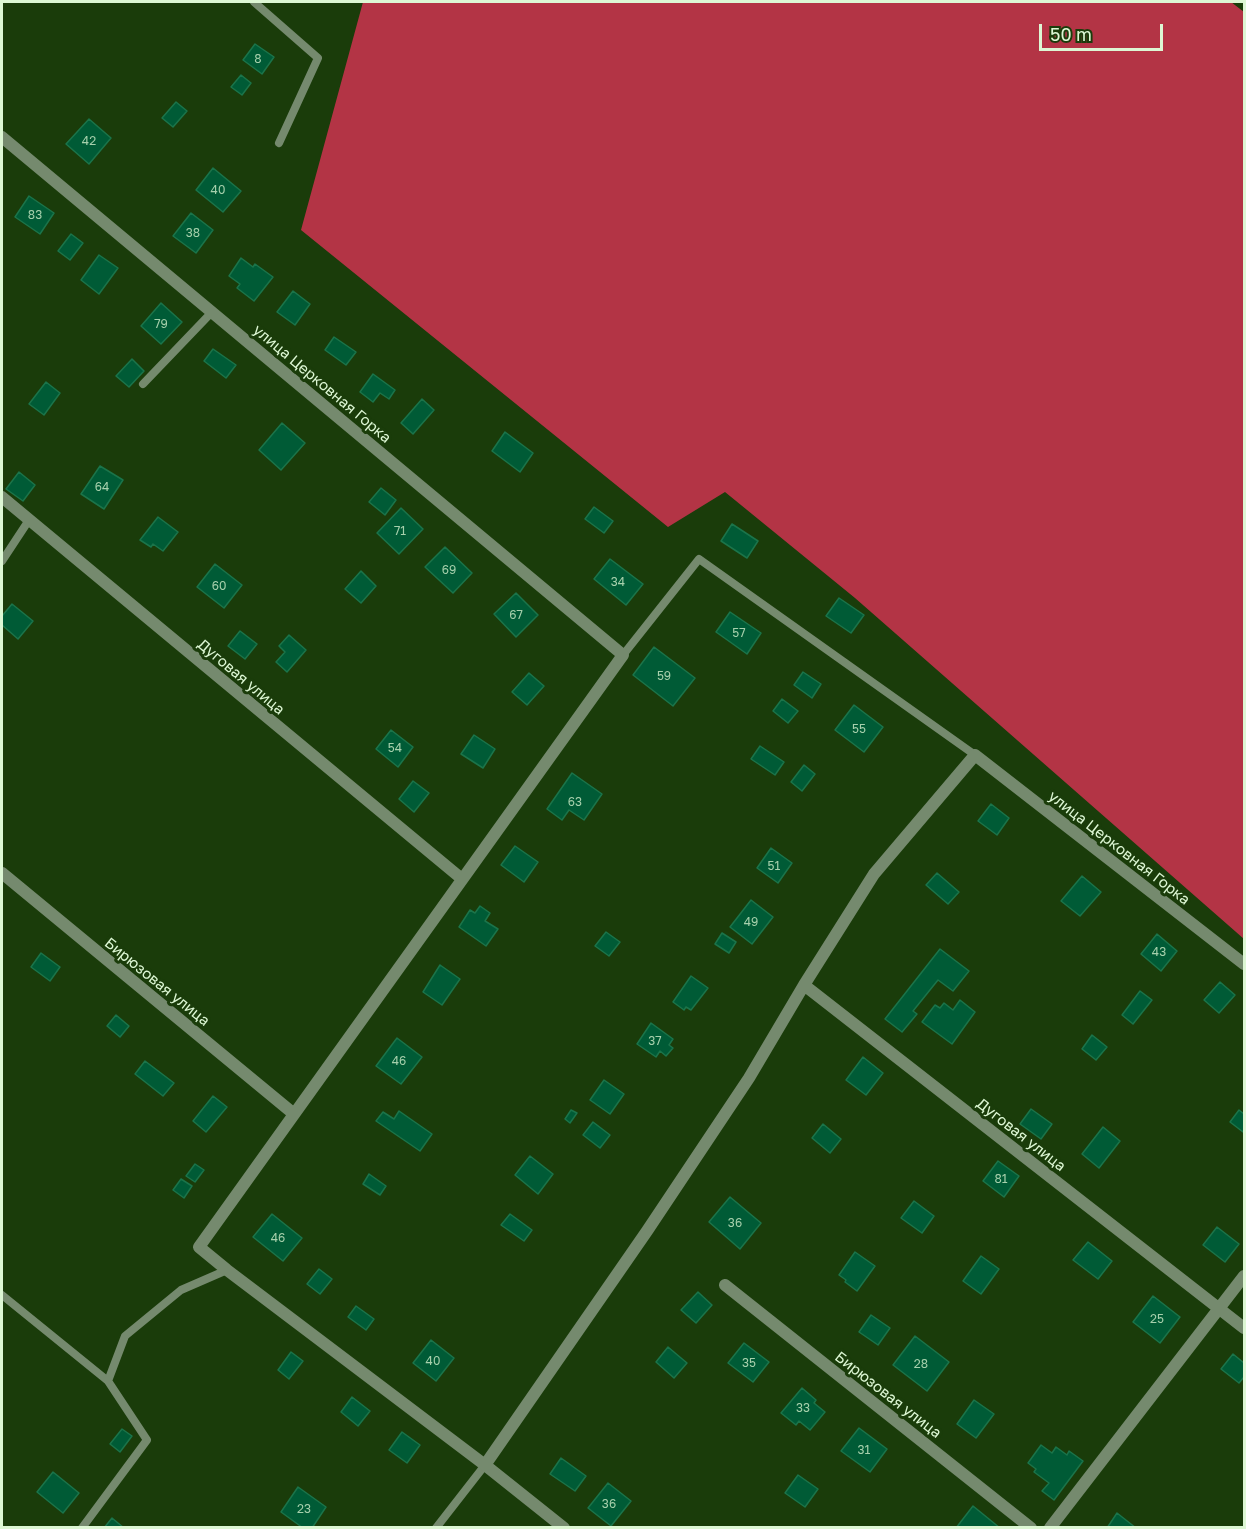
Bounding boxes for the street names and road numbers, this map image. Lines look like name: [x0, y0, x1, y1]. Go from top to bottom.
street label: улица Церковная Горка: [249, 321, 395, 447]
street label: Дуговая улица: [194, 635, 288, 719]
street label: улица Церковная Горка: [1045, 787, 1193, 909]
street label: Бирюзовая улица: [101, 934, 213, 1030]
street label: Дуговая улица: [973, 1095, 1069, 1175]
street label: Бирюзовая улица: [831, 1348, 945, 1442]

